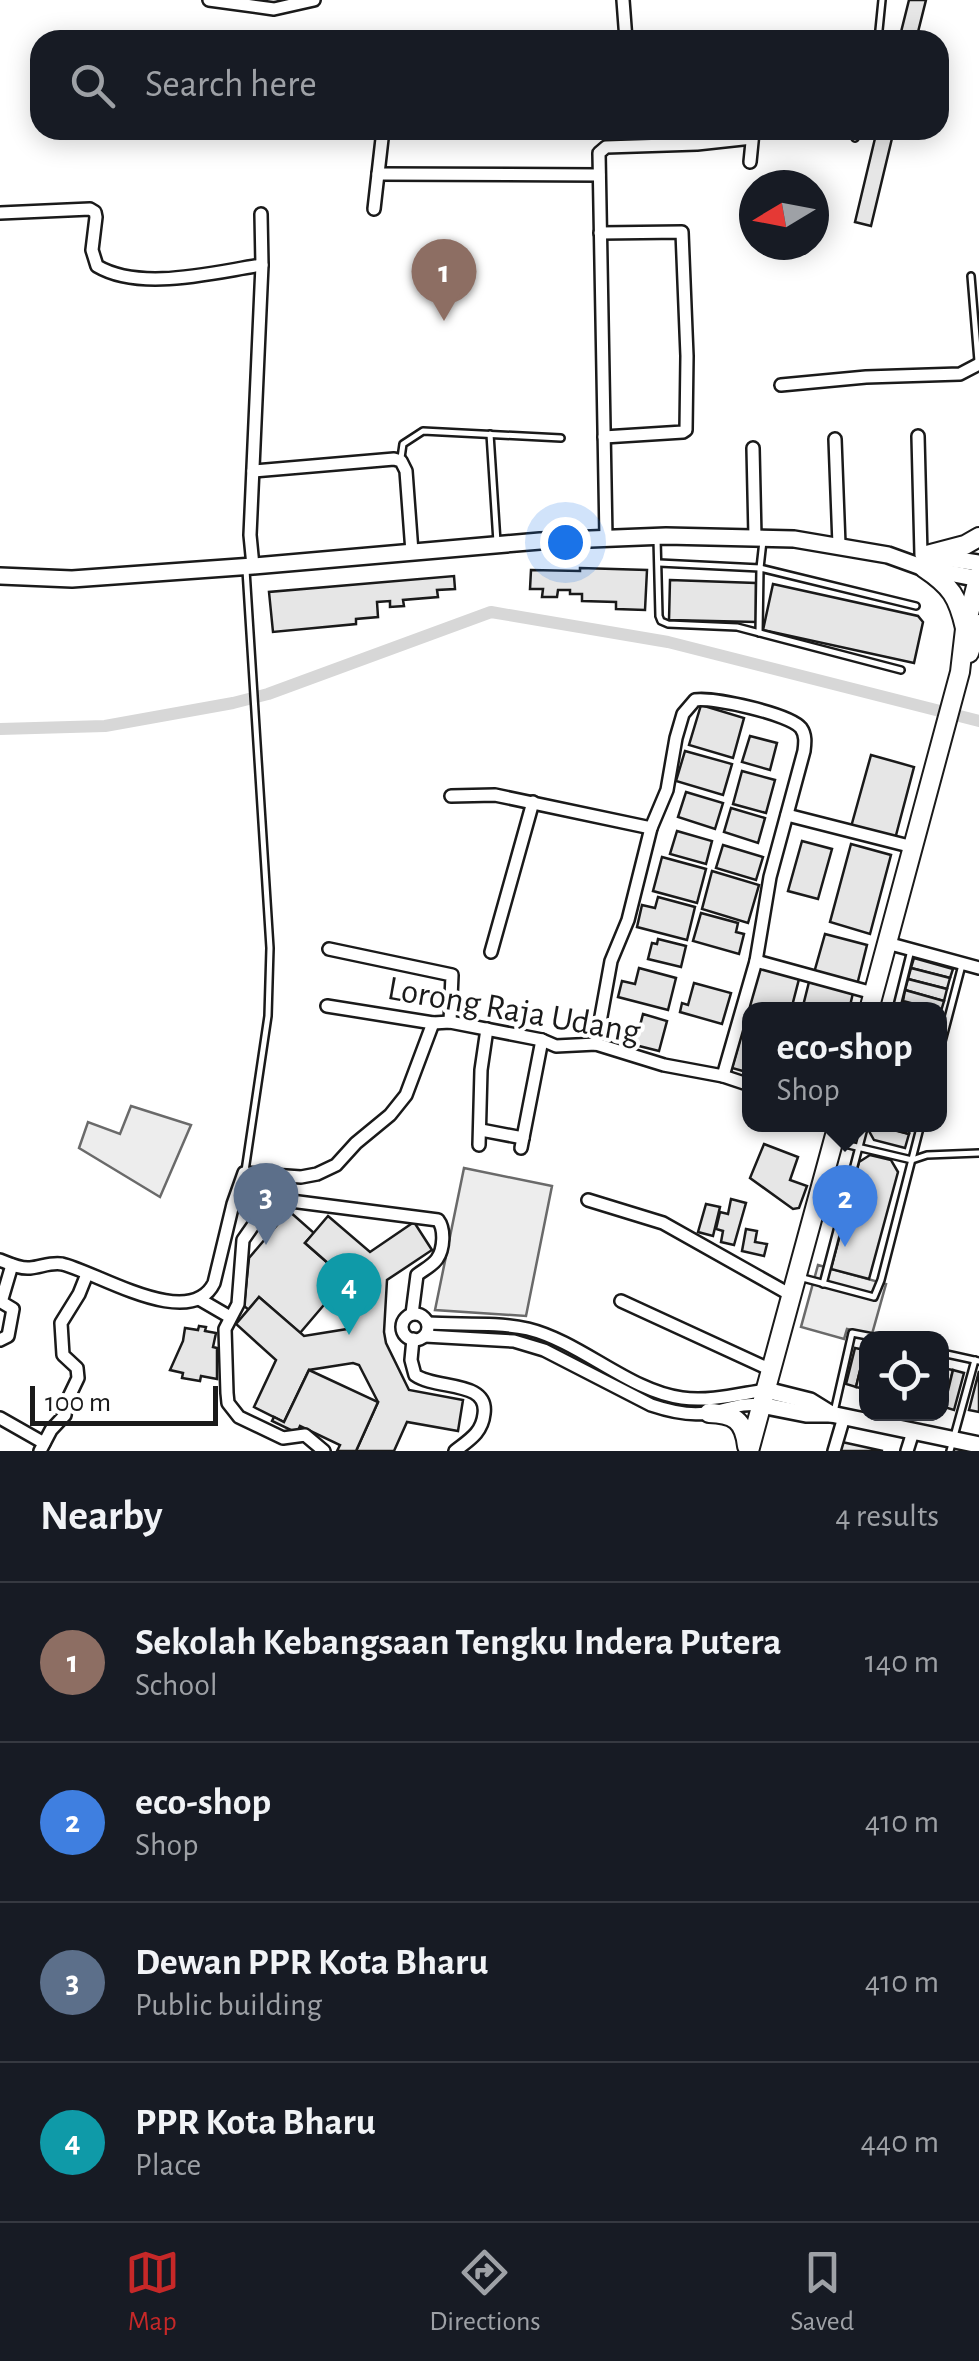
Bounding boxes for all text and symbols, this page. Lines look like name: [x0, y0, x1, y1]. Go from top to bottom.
search box: [30, 30, 949, 140]
icon: search: [65, 58, 120, 113]
text: Search here: [145, 66, 317, 104]
north arrow: [739, 170, 829, 260]
pin: 1: [412, 238, 476, 321]
your location: [540, 517, 591, 568]
street label: Lorong Raja Udang: [385, 971, 643, 1050]
popup: [742, 1002, 947, 1132]
text: eco-shop: [776, 1029, 913, 1067]
text: Shop: [776, 1074, 840, 1106]
pin: 3: [234, 1162, 298, 1245]
pin: 2: [812, 1164, 878, 1247]
pin: 4: [316, 1252, 382, 1335]
map controls: [859, 1331, 949, 1421]
button: locate: [859, 1331, 949, 1421]
scale bar: [30, 1381, 218, 1426]
text: 100 m: [45, 1389, 111, 1417]
text: Nearby: [40, 1495, 163, 1537]
text: 4 results: [835, 1500, 939, 1532]
text: Sekolah Kebangsaan Tengku Indera Putera: [135, 1624, 782, 1662]
text: 1: [67, 1646, 78, 1678]
text: 140 m: [865, 1646, 939, 1678]
text: School: [135, 1669, 218, 1701]
text: eco-shop: [135, 1784, 271, 1822]
text: 2: [65, 1806, 80, 1838]
text: 410 m: [865, 1806, 939, 1838]
text: Shop: [135, 1829, 198, 1861]
text: Dewan PPR Kota Bharu: [135, 1944, 488, 1982]
text: 3: [66, 1966, 79, 1998]
text: 410 m: [865, 1966, 939, 1998]
text: Public building: [135, 1989, 322, 2021]
text: PPR Kota Bharu: [135, 2104, 376, 2142]
text: 4: [64, 2126, 81, 2158]
text: 440 m: [860, 2126, 939, 2158]
text: Place: [135, 2149, 201, 2181]
tab: Map: [125, 2245, 180, 2339]
tab: Directions: [429, 2245, 541, 2339]
tab: Saved: [790, 2245, 854, 2339]

